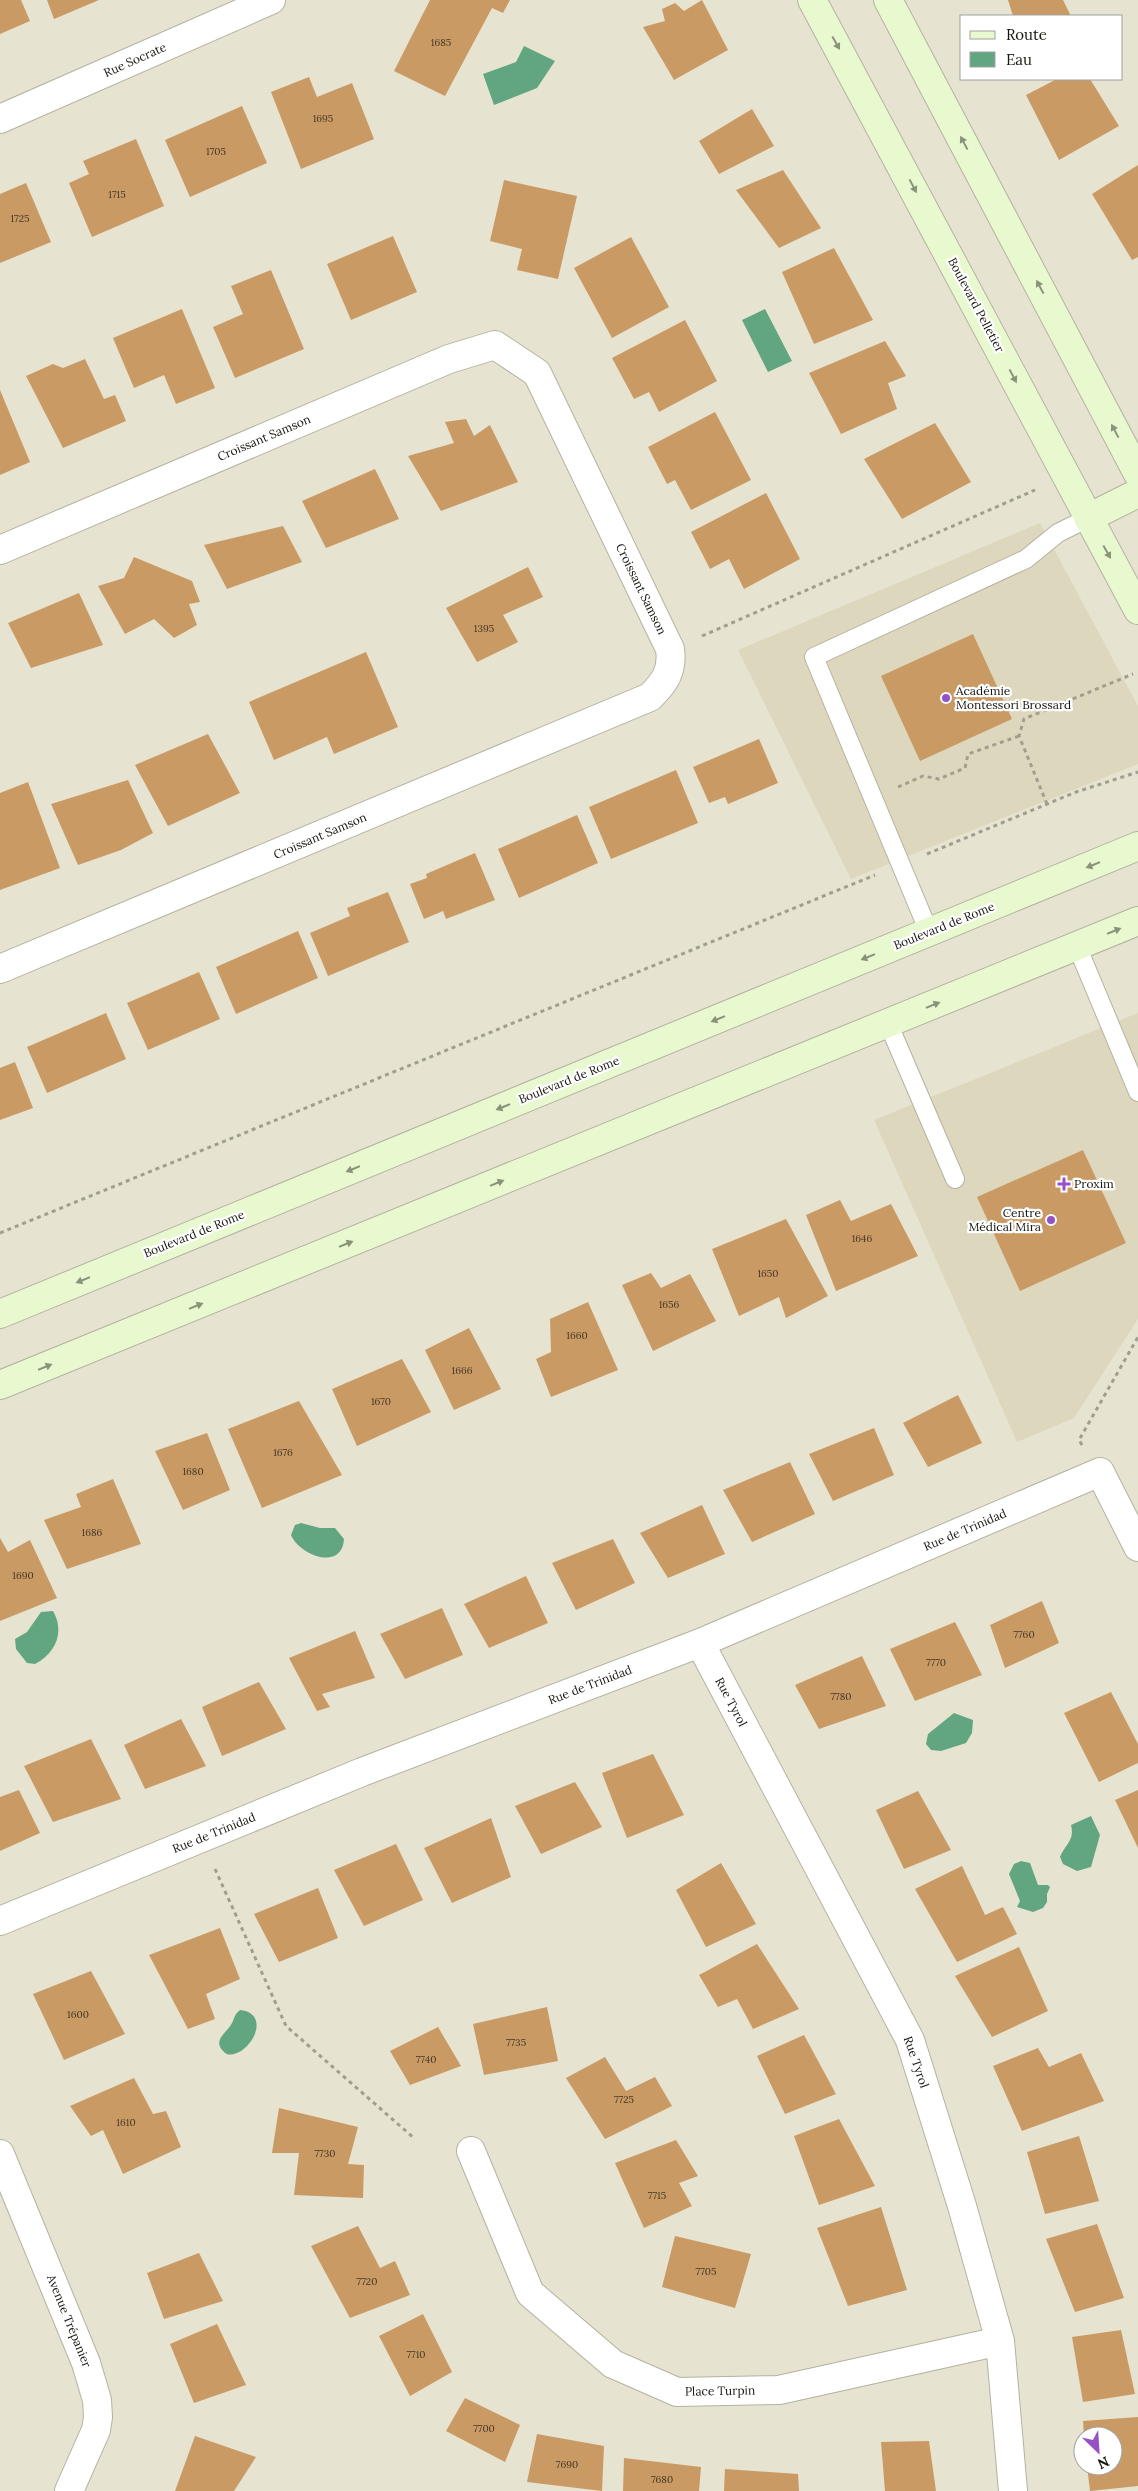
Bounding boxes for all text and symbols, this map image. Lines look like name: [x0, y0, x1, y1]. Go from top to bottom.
legend: [960, 15, 1123, 80]
text: Route: [1006, 25, 1047, 44]
one-way arrow: [832, 35, 840, 50]
house number: 1685: [431, 36, 451, 49]
street label: Rue Socrate: [101, 39, 169, 80]
text: Eau: [1006, 50, 1032, 69]
house number: 1695: [313, 112, 333, 125]
one-way arrow: [960, 136, 969, 150]
house number: 1705: [206, 145, 226, 158]
one-way arrow: [909, 179, 917, 193]
house number: 1715: [108, 188, 126, 201]
house number: 1725: [10, 212, 30, 225]
street label: Boulevard Pelletier: [945, 255, 1008, 355]
one-way arrow: [1036, 280, 1044, 294]
one-way arrow: [1009, 369, 1017, 383]
street label: Croissant Samson: [215, 411, 313, 464]
one-way arrow: [1111, 424, 1119, 438]
street label: Croissant Samson: [613, 541, 670, 637]
one-way arrow: [1102, 546, 1111, 559]
house number: 1395: [474, 622, 494, 635]
place label: Académie Montessori Brossard: [955, 683, 1071, 712]
marker: Académie Montessori Brossard: [940, 692, 952, 704]
street label: Croissant Samson: [271, 809, 369, 862]
one-way arrow: [1085, 861, 1100, 869]
street label: Boulevard de Rome: [891, 898, 997, 953]
one-way arrow: [1107, 927, 1122, 935]
one-way arrow: [860, 953, 875, 961]
one-way arrow: [926, 1001, 941, 1009]
one-way arrow: [710, 1015, 725, 1023]
street label: Boulevard de Rome: [516, 1052, 622, 1107]
one-way arrow: [496, 1104, 510, 1112]
one-way arrow: [346, 1166, 360, 1174]
place label: Proxim: [1074, 1176, 1114, 1191]
marker: Proxim: [1058, 1178, 1070, 1190]
one-way arrow: [489, 1179, 504, 1186]
place label: Centre Médical Mira: [968, 1205, 1041, 1234]
street label: Boulevard de Rome: [141, 1206, 247, 1261]
marker: Centre Médical Mira: [1045, 1214, 1057, 1226]
house number: 1646: [852, 1232, 873, 1245]
one-way arrow: [339, 1240, 354, 1248]
house number: 1650: [757, 1267, 779, 1280]
one-way arrow: [76, 1277, 91, 1284]
house number: 1656: [659, 1298, 680, 1311]
one-way arrow: [189, 1301, 203, 1309]
house number: 1660: [566, 1329, 588, 1342]
one-way arrow: [38, 1363, 53, 1371]
house number: 1666: [452, 1364, 473, 1377]
house number: 1670: [371, 1395, 391, 1408]
house number: 1676: [273, 1446, 293, 1459]
house number: 1680: [182, 1465, 204, 1478]
street label: Rue de Trinidad: [921, 1505, 1008, 1554]
house number: 1686: [82, 1526, 103, 1539]
house number: 1690: [12, 1569, 34, 1582]
house number: 7760: [1013, 1628, 1035, 1641]
house number: 7770: [926, 1656, 946, 1669]
street label: Rue de Trinidad: [546, 1662, 634, 1707]
street label: Rue Tyrol: [712, 1675, 751, 1729]
house number: 7780: [830, 1690, 852, 1703]
street label: Rue de Trinidad: [170, 1809, 258, 1856]
house number: 1600: [67, 2008, 89, 2021]
street label: Rue Tyrol: [901, 2034, 932, 2090]
house number: 7735: [506, 2036, 526, 2049]
house number: 7740: [416, 2053, 436, 2066]
house number: 7725: [614, 2093, 634, 2106]
house number: 1610: [116, 2116, 136, 2129]
house number: 7730: [315, 2147, 336, 2160]
house number: 7715: [648, 2189, 666, 2202]
house number: 7705: [696, 2265, 716, 2278]
street label: Avenue Trépanier: [44, 2271, 95, 2370]
house number: 7720: [357, 2275, 377, 2288]
house number: 7710: [406, 2348, 426, 2361]
street label: Place Turpin: [685, 2382, 755, 2399]
house number: 7700: [473, 2422, 495, 2435]
north arrow: [1073, 2426, 1123, 2476]
text: N: [1095, 2452, 1112, 2473]
house number: 7690: [556, 2458, 578, 2471]
house number: 7680: [651, 2473, 673, 2486]

